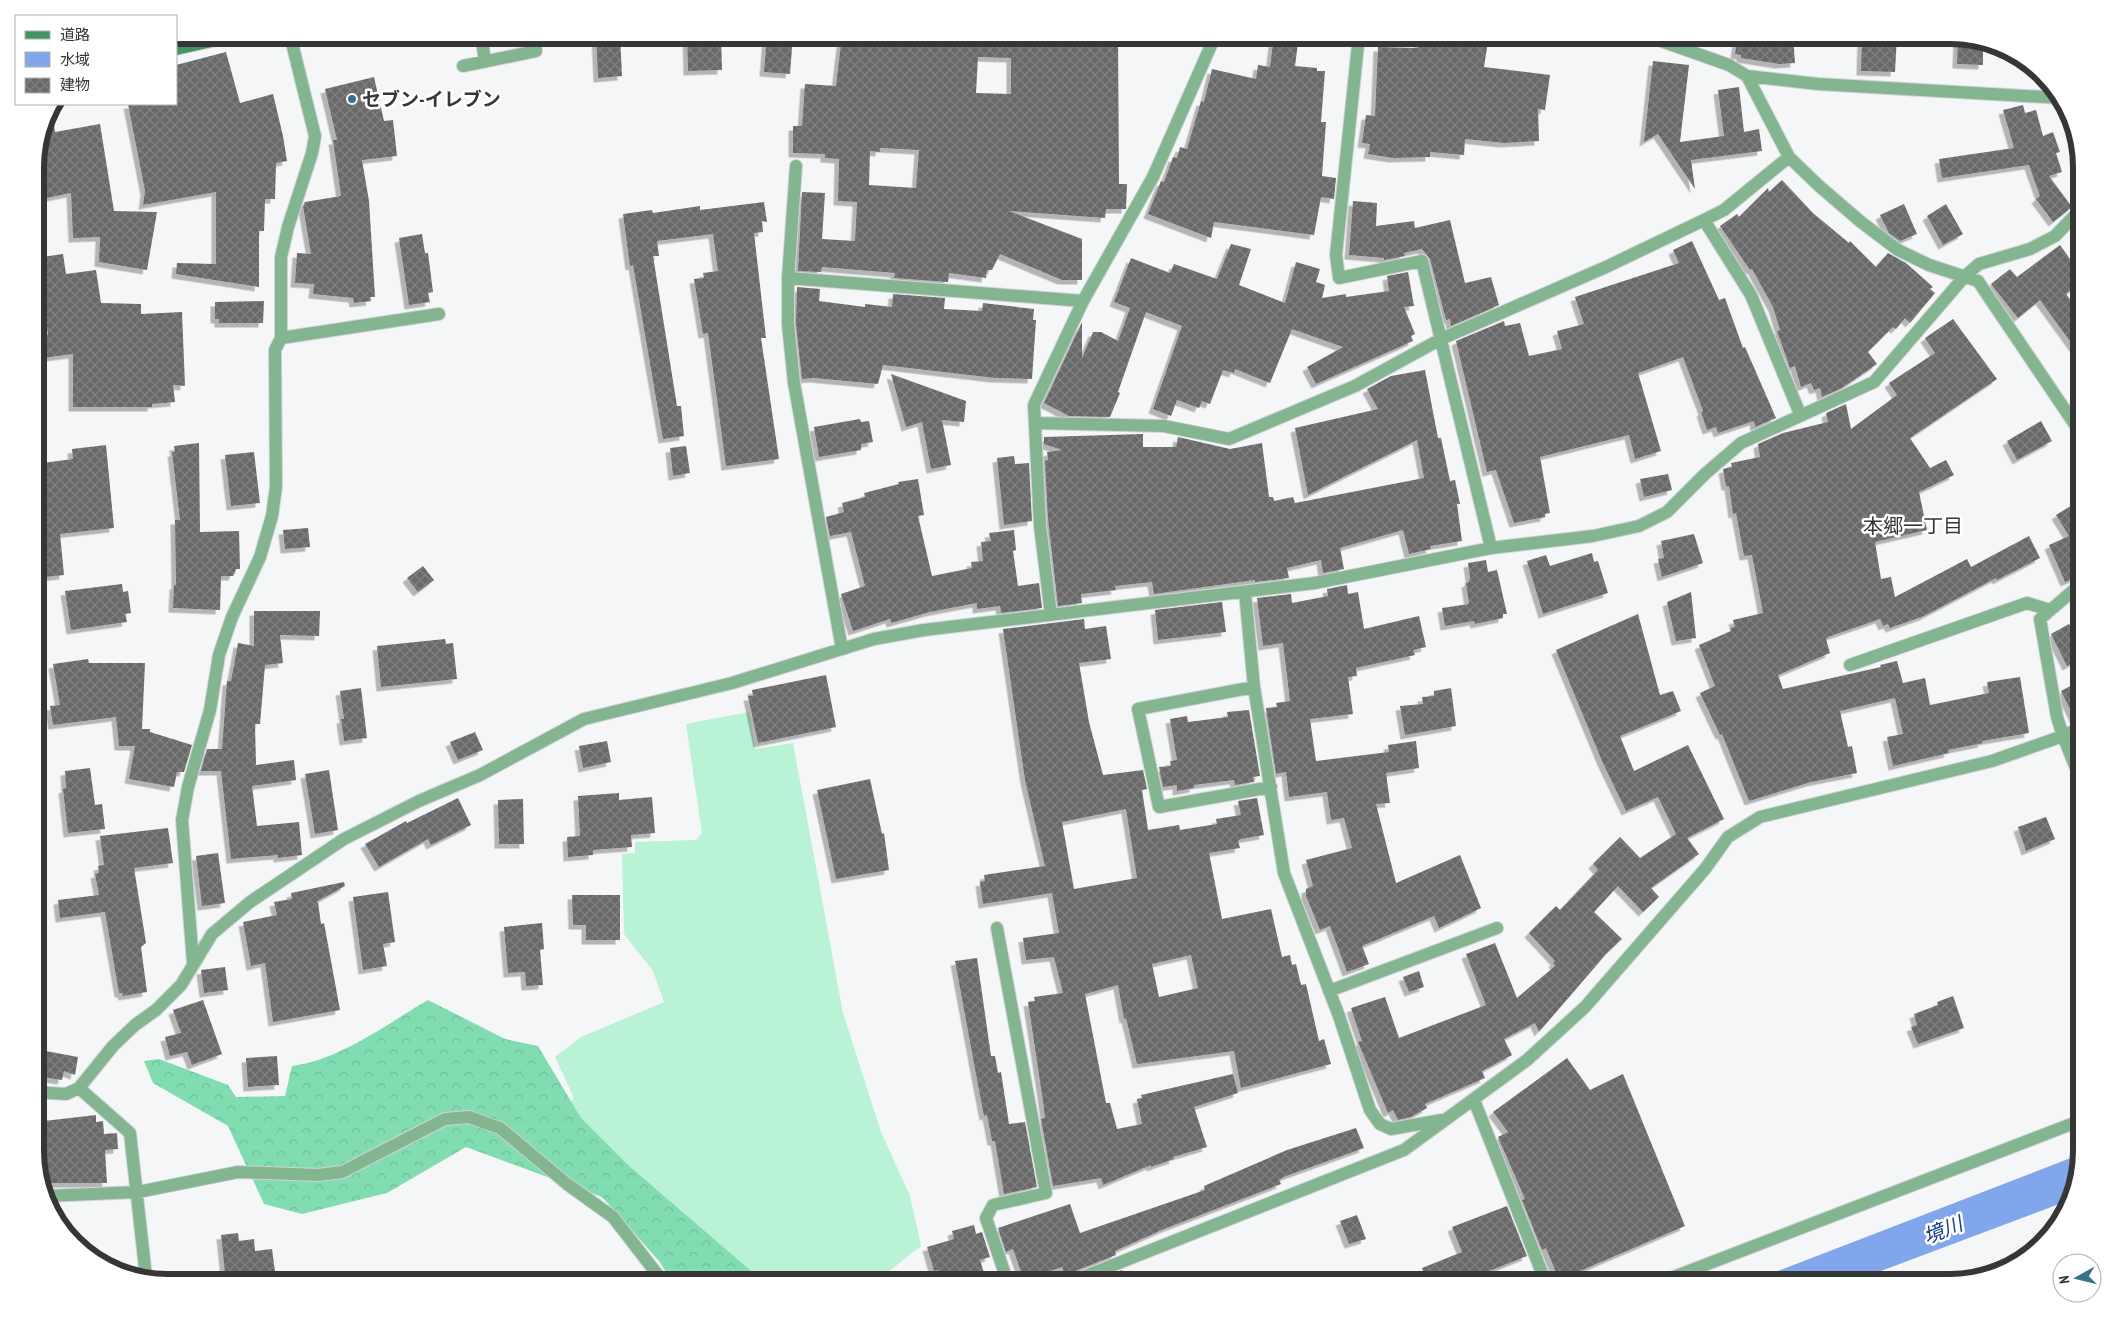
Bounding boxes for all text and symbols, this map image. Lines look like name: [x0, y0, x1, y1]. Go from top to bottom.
legend: [15, 15, 178, 105]
text: 道路: [60, 25, 90, 44]
text: 水域: [60, 50, 90, 69]
text: 建物: [60, 75, 90, 94]
place label: セブン-イレブン: [362, 87, 501, 111]
marker: セブン-イレブン: [346, 93, 358, 105]
district label: 本郷一丁目: [1863, 513, 1963, 539]
water label: 境川: [1920, 1210, 1968, 1250]
north arrow: [2052, 1253, 2102, 1303]
text: N: [2055, 1275, 2074, 1285]

